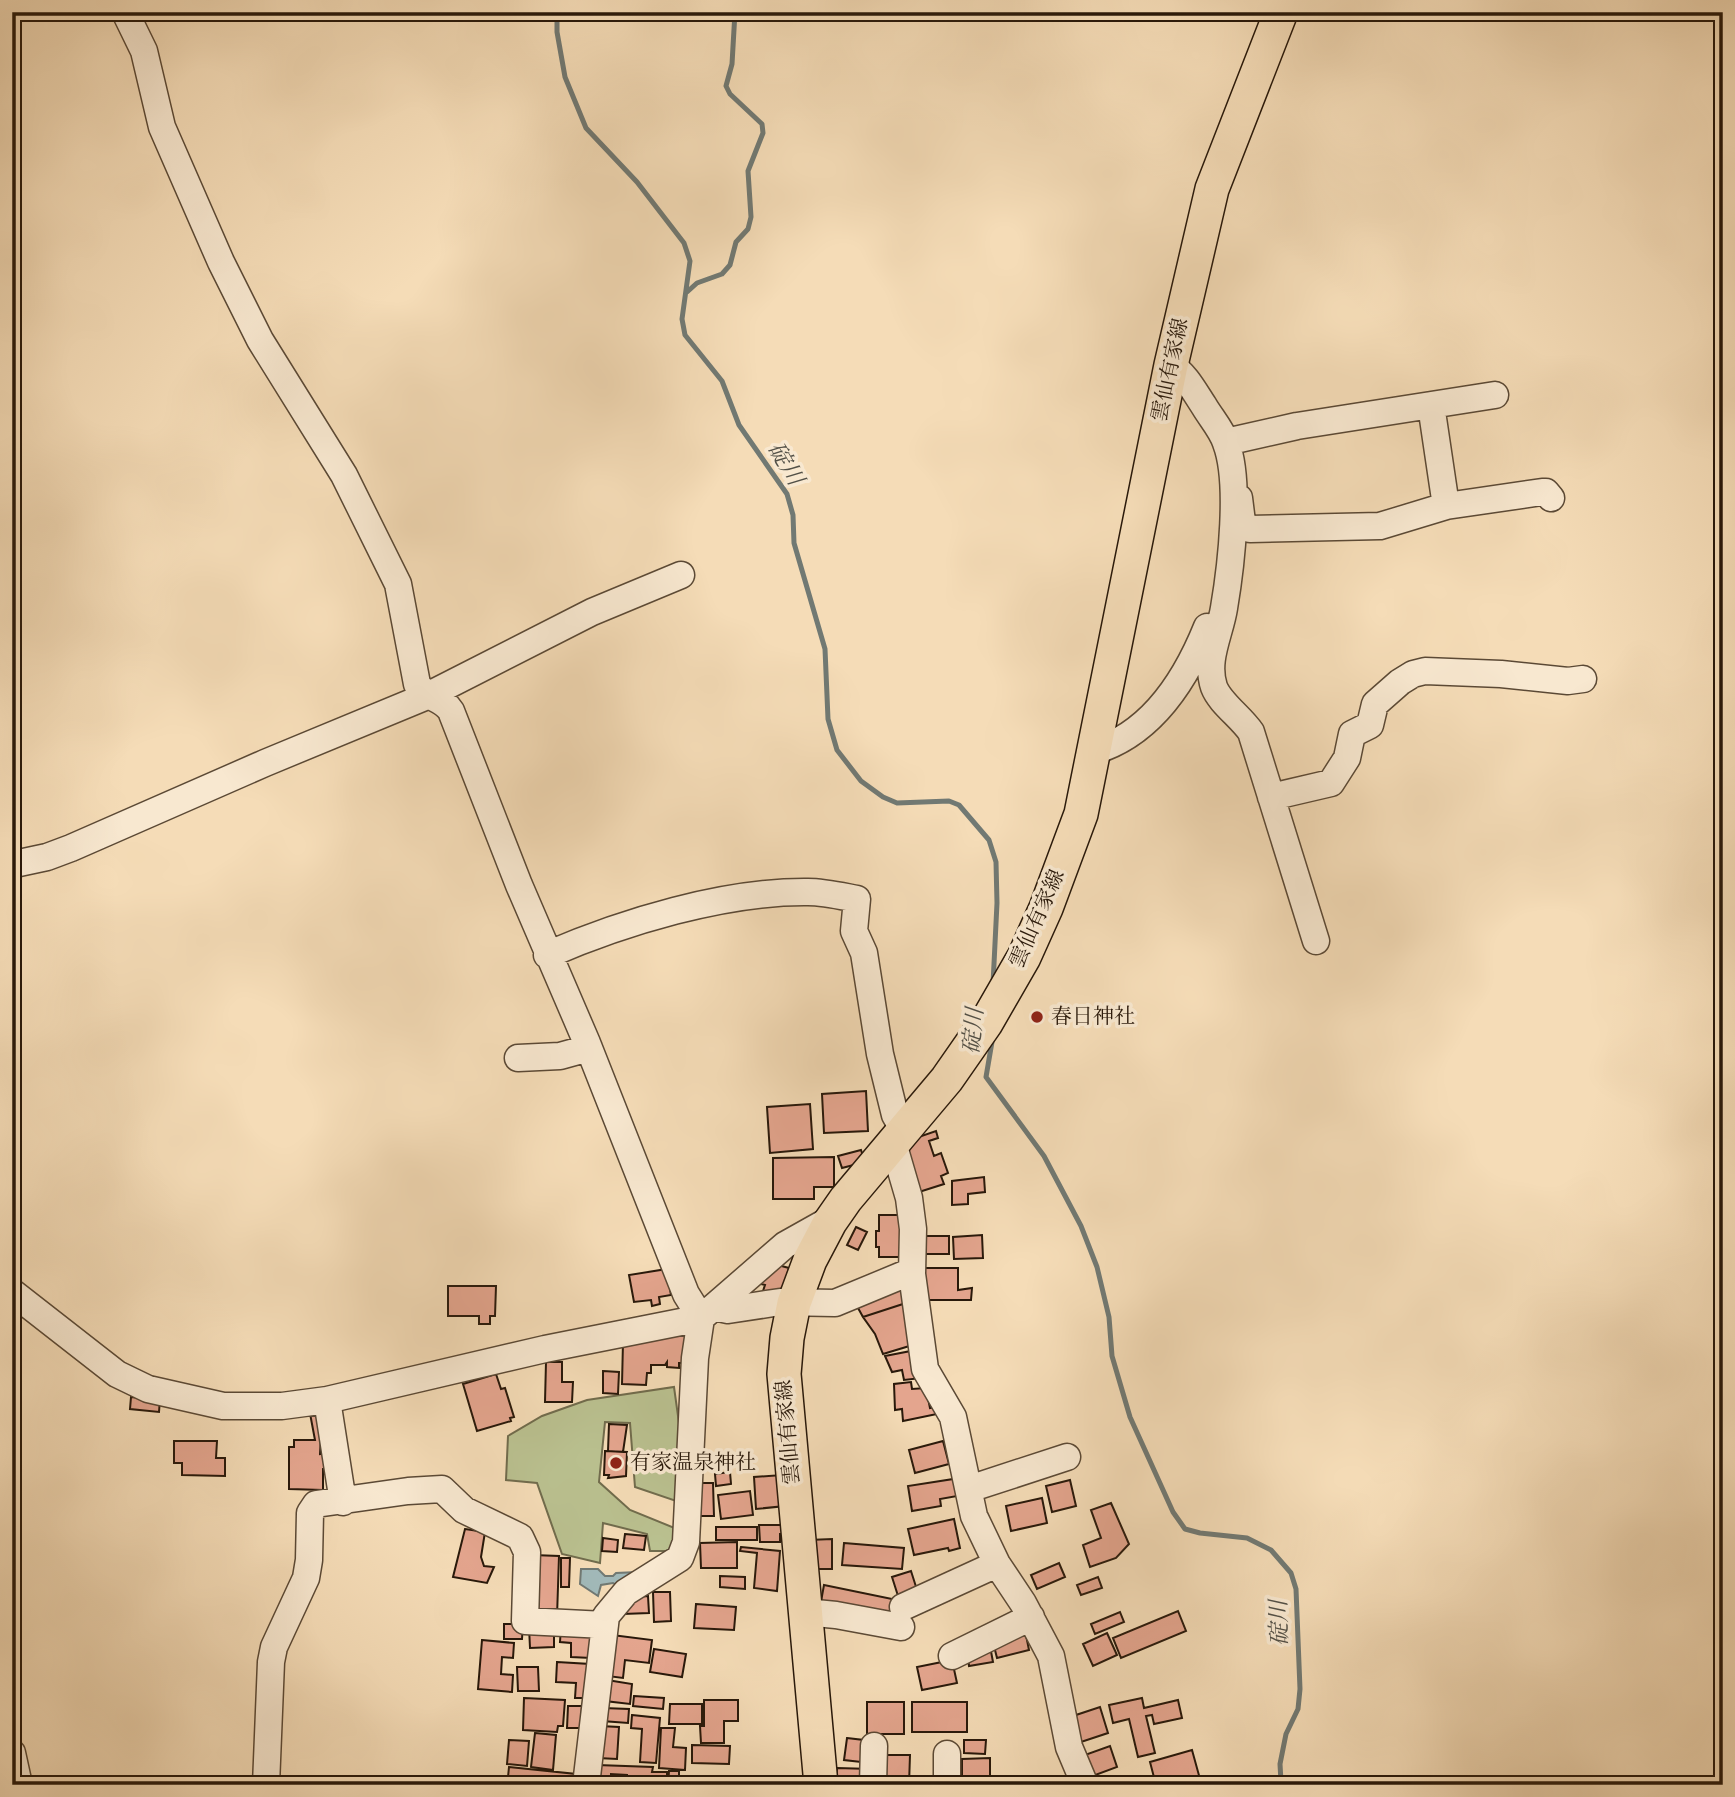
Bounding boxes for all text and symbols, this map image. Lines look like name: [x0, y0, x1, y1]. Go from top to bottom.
street label: 雲仙有家線: [1148, 316, 1192, 424]
water label: 碇川: [763, 437, 810, 492]
street label: 雲仙有家線: [1005, 866, 1069, 971]
water label: 碇川: [959, 1004, 988, 1055]
place label: 春日神社: [1051, 1005, 1135, 1028]
marker: 春日神社: [1029, 1009, 1045, 1025]
street label: 雲仙有家線: [772, 1379, 804, 1485]
place label: 有家温泉神社: [630, 1451, 756, 1474]
marker: 有家温泉神社: [608, 1455, 624, 1471]
water label: 碇川: [1266, 1597, 1292, 1646]

